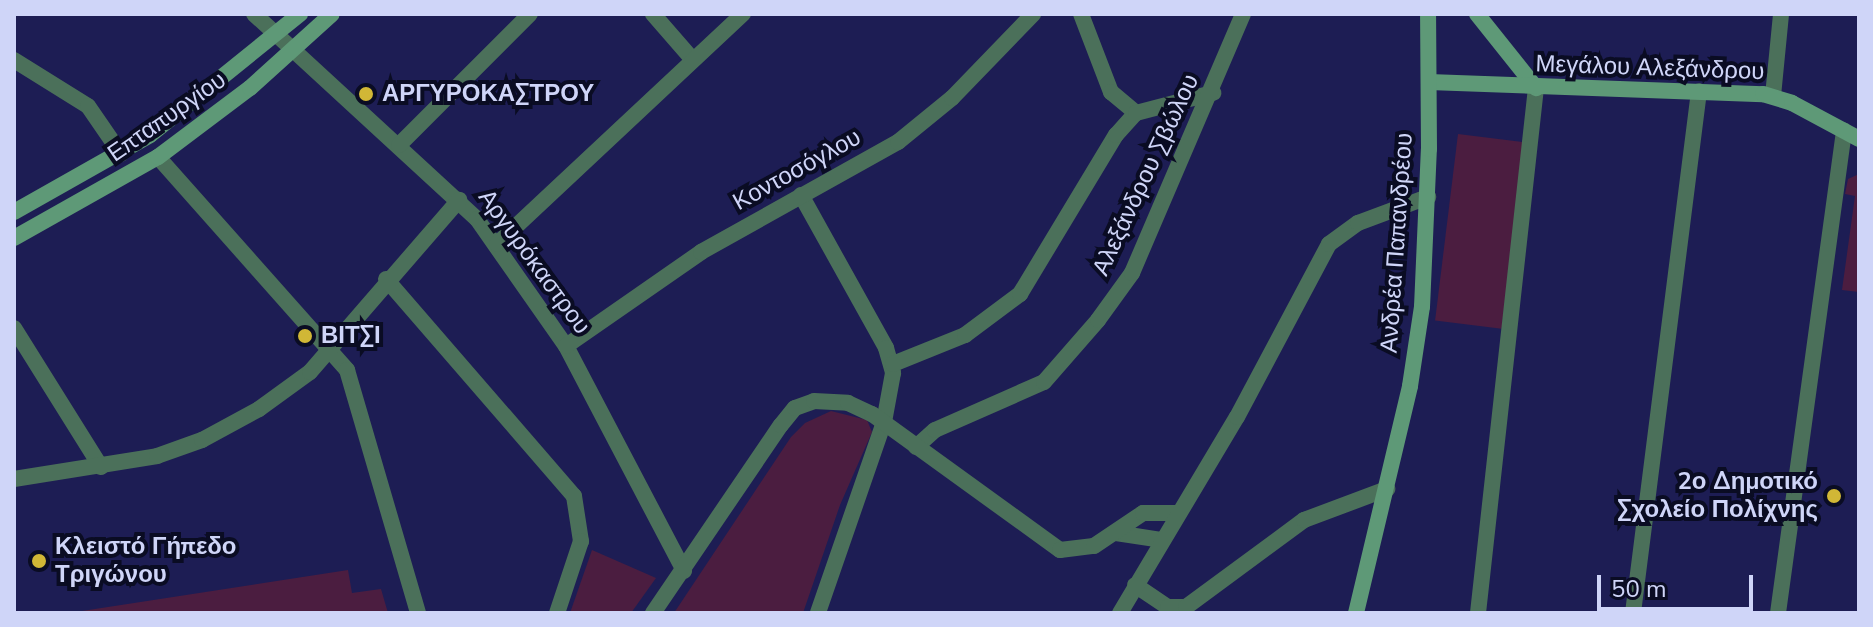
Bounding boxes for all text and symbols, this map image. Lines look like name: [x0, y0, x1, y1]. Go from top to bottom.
street label: Μεγάλου Αλεξάνδρου: [1535, 50, 1765, 86]
street label: Επταπυργίου: [102, 66, 232, 168]
street label: Αλεξάνδρου Σβώλου: [1087, 70, 1205, 280]
place label: ΑΡΓΥΡΟΚΑΣΤΡΟΥ: [382, 80, 594, 108]
marker: ΑΡΓΥΡΟΚΑΣΤΡΟΥ: [357, 85, 375, 103]
street label: Κοντοσόγλου: [728, 123, 866, 217]
street label: Ανδρέα Παπανδρέου: [1375, 132, 1419, 354]
street label: Αργυρόκαστρου: [472, 184, 596, 340]
place label: ΒΙΤΣΙ: [321, 322, 381, 350]
marker: ΒΙΤΣΙ: [296, 327, 314, 345]
place label: 2ο Δημοτικό Σχολείο Πολίχνης: [1617, 468, 1818, 524]
marker: 2ο Δημοτικό Σχολείο Πολίχνης: [1825, 487, 1843, 505]
place label: Κλειστό Γήπεδο Τριγώνου: [55, 533, 237, 589]
marker: Κλειστό Γήπεδο Τριγώνου: [30, 552, 48, 570]
scale bar: [1601, 559, 1757, 609]
text: 50 m: [1611, 573, 1667, 605]

